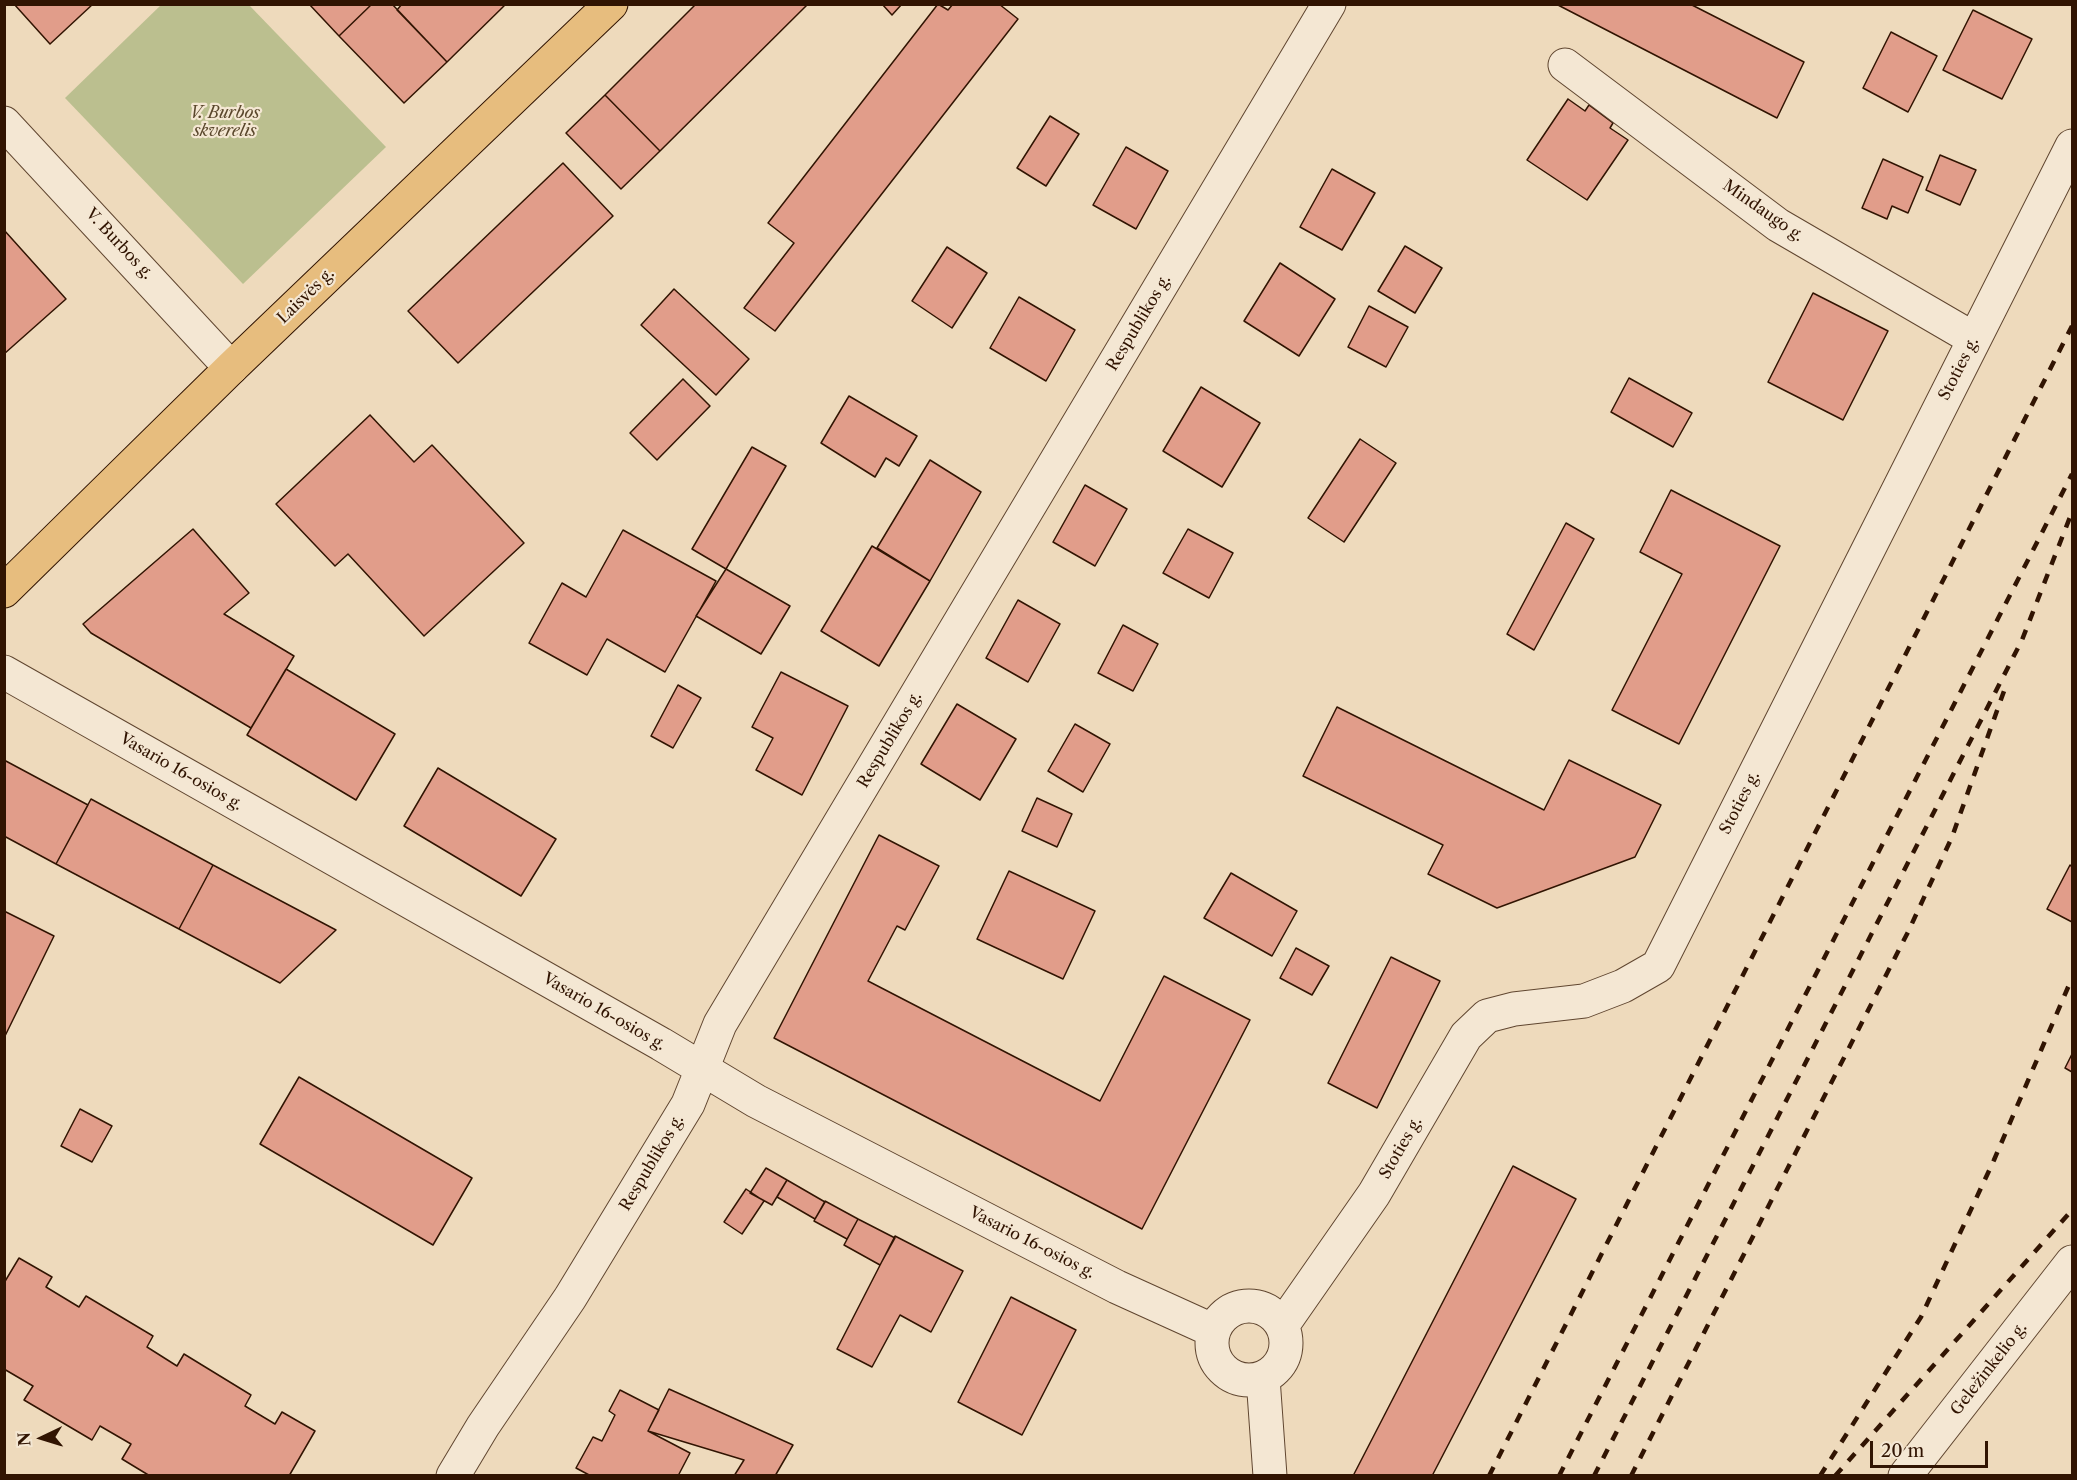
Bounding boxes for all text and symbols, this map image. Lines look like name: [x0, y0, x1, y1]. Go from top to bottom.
park label: V. Burbos skverelis: [190, 103, 260, 141]
street label: Mindaugo g.: [1719, 176, 1807, 246]
street label: V. Burbos g.: [81, 205, 157, 283]
street label: Laisvės g.: [274, 264, 338, 328]
street label: Respublikos g.: [1103, 271, 1175, 375]
street label: Stoties g.: [1935, 334, 1983, 404]
street label: Respublikos g.: [854, 688, 926, 792]
street label: Vasario 16-osios g.: [116, 729, 246, 815]
street label: Stoties g.: [1716, 768, 1764, 838]
street label: Vasario 16-osios g.: [539, 969, 669, 1055]
street label: Respublikos g.: [616, 1111, 688, 1215]
street label: Stoties g.: [1376, 1114, 1426, 1182]
street label: Vasario 16-osios g.: [966, 1203, 1098, 1283]
street label: Geležinkelio g.: [1947, 1319, 2031, 1419]
north arrow: [12, 1408, 72, 1468]
scale bar: [1873, 1429, 1992, 1467]
text: N: [14, 1432, 35, 1447]
text: 20 m: [1881, 1440, 1924, 1462]

